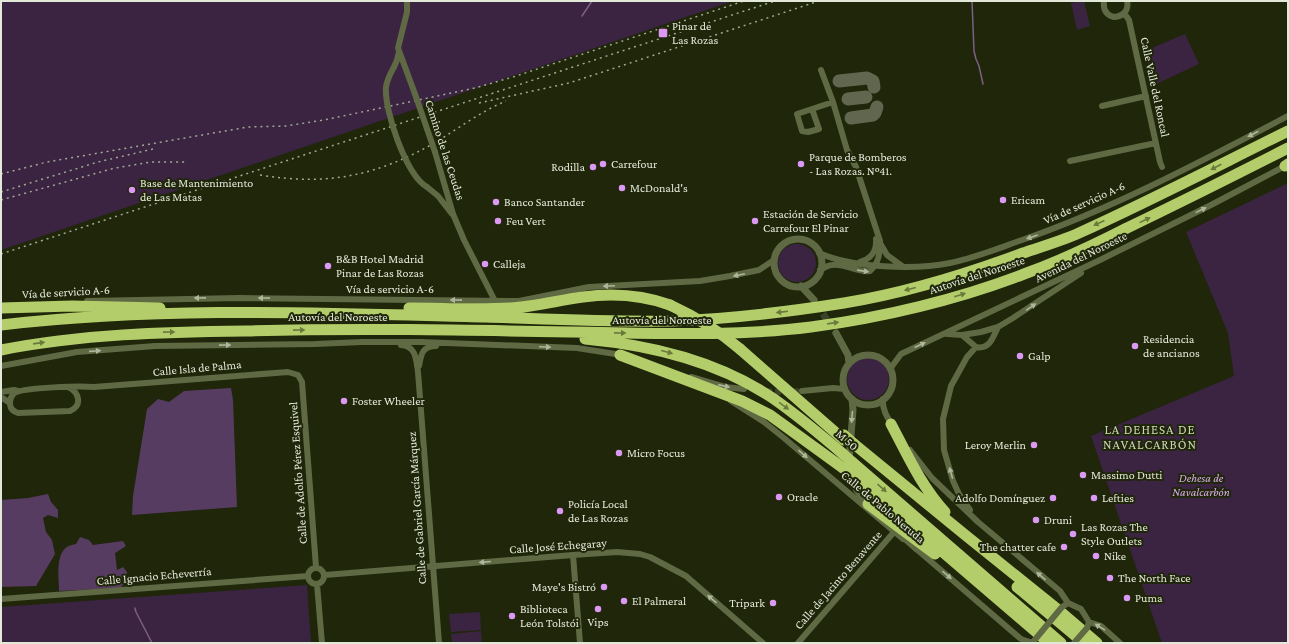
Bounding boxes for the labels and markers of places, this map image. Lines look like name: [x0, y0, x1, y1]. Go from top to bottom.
place label: Pinar de Las Rozas: [672, 19, 719, 47]
marker: Pinar de Las Rozas: [657, 27, 669, 39]
place label: Parque de Bomberos - Las Rozas. Nº41.: [809, 150, 907, 178]
place label: Carrefour: [611, 157, 658, 171]
marker: Carrefour: [598, 159, 608, 169]
marker: Parque de Bomberos - Las Rozas. Nº41.: [796, 159, 806, 169]
place label: Rodilla: [551, 160, 585, 174]
marker: Rodilla: [588, 162, 598, 172]
place label: Base de Mantenimiento de Las Matas: [140, 176, 253, 204]
place label: McDonald's: [630, 181, 688, 195]
marker: McDonald's: [617, 183, 627, 193]
marker: Base de Mantenimiento de Las Matas: [127, 185, 137, 195]
place label: Ericam: [1011, 193, 1045, 207]
place label: Banco Santander: [504, 195, 586, 209]
marker: Ericam: [998, 195, 1008, 205]
marker: Banco Santander: [491, 197, 501, 207]
place label: Estación de Servicio Carrefour El Pinar: [763, 207, 858, 235]
place label: Feu Vert: [506, 214, 546, 228]
marker: Feu Vert: [493, 216, 503, 226]
marker: Estación de Servicio Carrefour El Pinar: [750, 216, 760, 226]
place label: B&B Hotel Madrid Pinar de Las Rozas: [336, 252, 424, 280]
place label: Calleja: [493, 257, 526, 271]
marker: Calleja: [480, 259, 490, 269]
marker: B&B Hotel Madrid Pinar de Las Rozas: [323, 261, 333, 271]
place label: Residencia de ancianos: [1143, 332, 1200, 360]
marker: Residencia de ancianos: [1130, 341, 1140, 351]
place label: Galp: [1028, 349, 1051, 363]
marker: Galp: [1015, 351, 1025, 361]
place label: Foster Wheeler: [352, 394, 425, 408]
marker: Foster Wheeler: [339, 396, 349, 406]
place label: Leroy Merlin: [965, 438, 1027, 452]
marker: Leroy Merlin: [1029, 440, 1039, 450]
place label: Micro Focus: [627, 446, 685, 460]
marker: Micro Focus: [614, 448, 624, 458]
place label: Massimo Dutti: [1091, 468, 1162, 482]
marker: Massimo Dutti: [1078, 470, 1088, 480]
place label: Oracle: [787, 490, 818, 504]
place label: Adolfo Domínguez: [955, 491, 1045, 505]
place label: Lefties: [1102, 491, 1134, 505]
marker: Oracle: [774, 492, 784, 502]
marker: Adolfo Domínguez: [1048, 493, 1058, 503]
marker: Lefties: [1089, 493, 1099, 503]
place label: Policía Local de Las Rozas: [568, 497, 628, 525]
marker: Policía Local de Las Rozas: [555, 506, 565, 516]
place label: Druni: [1044, 513, 1072, 527]
marker: Druni: [1031, 515, 1041, 525]
place label: Las Rozas The Style Outlets: [1081, 520, 1148, 548]
marker: Las Rozas The Style Outlets: [1068, 529, 1078, 539]
place label: The chatter cafe: [980, 540, 1056, 554]
marker: The chatter cafe: [1059, 542, 1069, 552]
place label: Nike: [1104, 549, 1126, 563]
marker: Nike: [1091, 551, 1101, 561]
place label: The North Face: [1118, 571, 1191, 585]
marker: The North Face: [1105, 573, 1115, 583]
place label: Maye's Bistró: [532, 580, 596, 594]
marker: Maye's Bistró: [599, 582, 609, 592]
place label: Puma: [1135, 591, 1163, 605]
marker: Puma: [1122, 593, 1132, 603]
place label: El Palmeral: [632, 594, 686, 608]
marker: El Palmeral: [619, 596, 629, 606]
place label: Tripark: [729, 596, 765, 610]
marker: Tripark: [768, 598, 778, 608]
place label: Biblioteca León Tolstói: [520, 602, 579, 630]
marker: Vips: [593, 604, 603, 614]
marker: Biblioteca León Tolstói: [507, 611, 517, 621]
place label: Vips: [588, 615, 609, 629]

